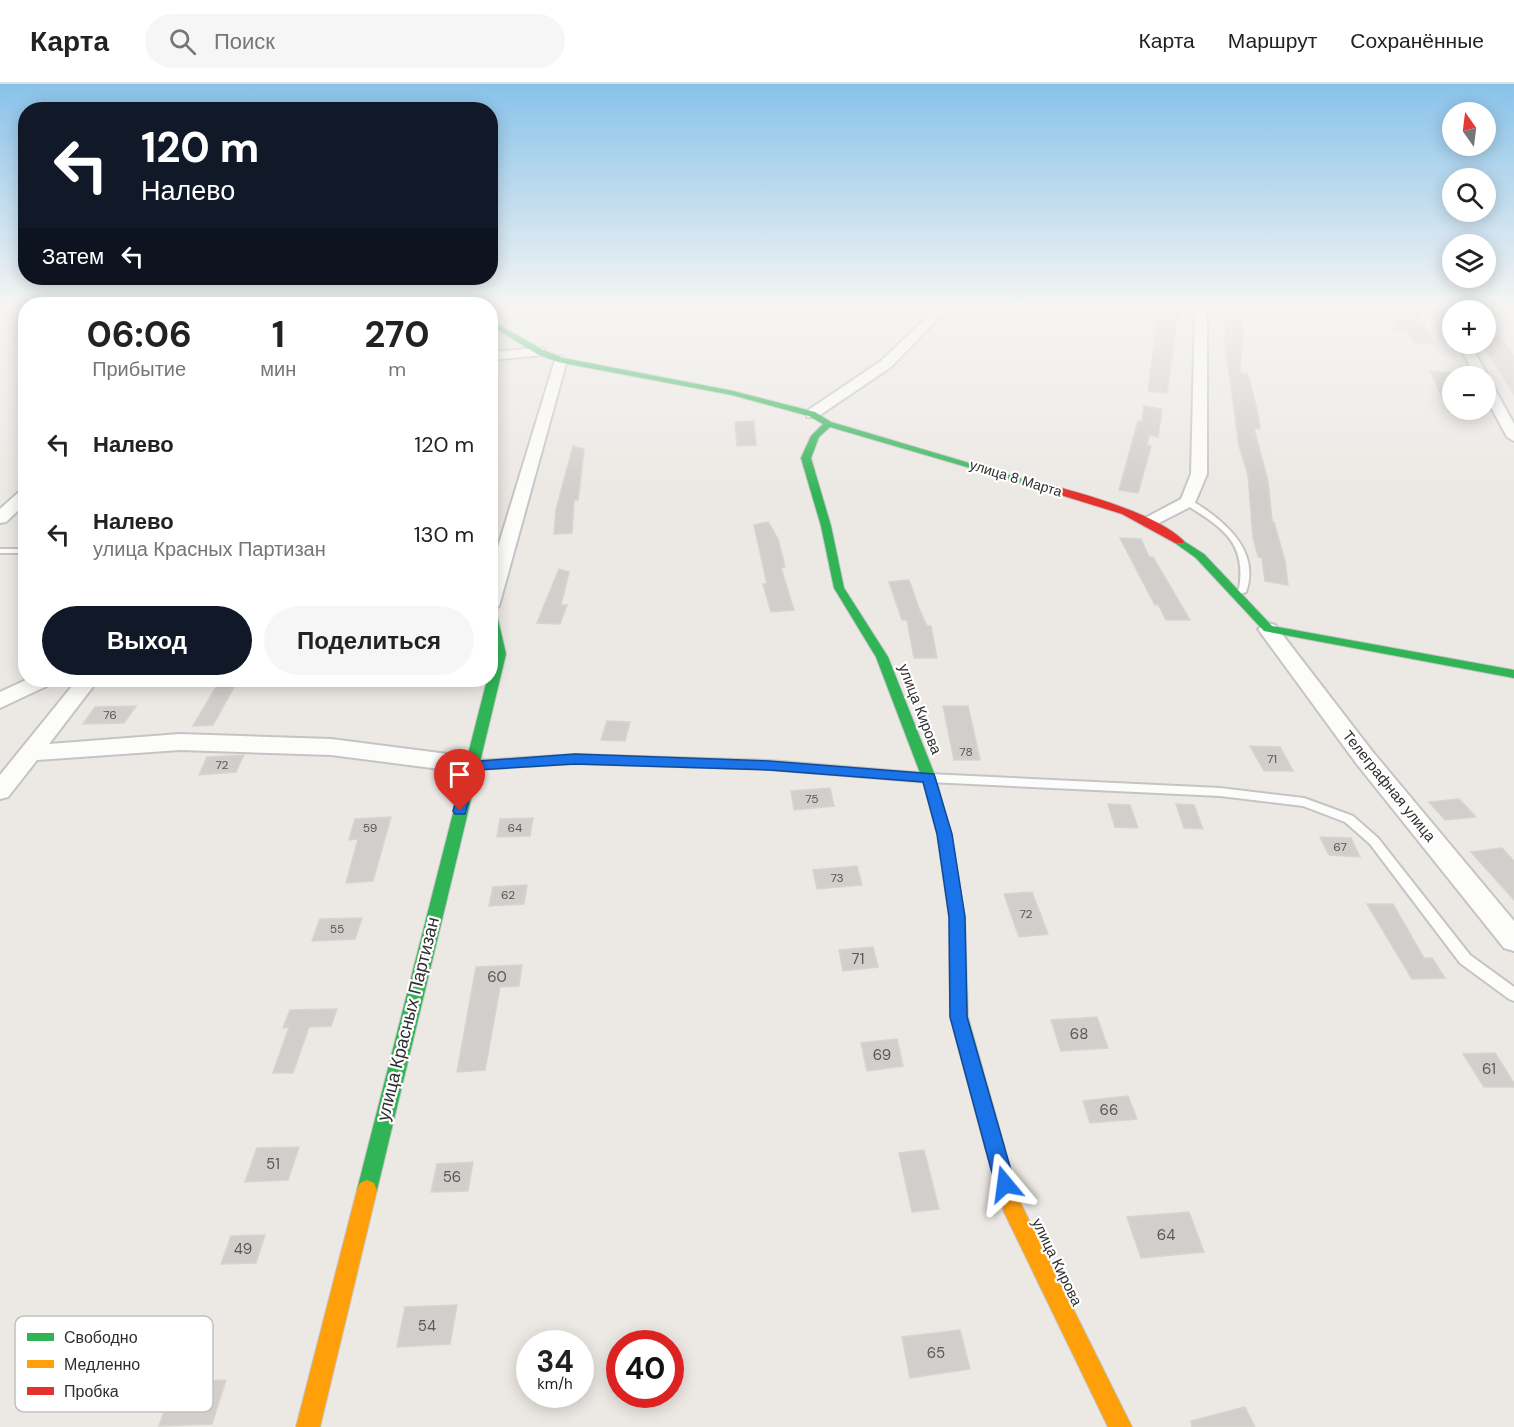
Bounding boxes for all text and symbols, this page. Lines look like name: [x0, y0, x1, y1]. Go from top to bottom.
search box: [145, 14, 565, 68]
text: Карта: [30, 23, 109, 60]
icon: search: [166, 25, 199, 58]
text: Поиск: [214, 27, 275, 56]
text: Карта: [1139, 27, 1195, 55]
text: Маршрут: [1228, 27, 1317, 55]
text: Сохранённые: [1350, 27, 1484, 55]
north arrow: [1442, 102, 1496, 156]
map controls: [1442, 102, 1496, 420]
text: 120 m: [141, 120, 259, 175]
icon: left: [42, 126, 120, 204]
button: search: [1442, 168, 1496, 222]
text: Налево: [141, 173, 235, 208]
button: layers: [1442, 234, 1496, 288]
icon: left: [116, 240, 149, 273]
text: Затем: [42, 242, 104, 271]
button: +: [1442, 300, 1496, 354]
text: 06:06: [86, 311, 192, 358]
text: 1: [272, 311, 285, 358]
text: 270: [365, 311, 430, 358]
text: Прибытие: [92, 356, 186, 382]
text: мин: [260, 356, 296, 382]
text: m: [388, 356, 406, 382]
button: −: [1442, 366, 1496, 420]
icon: left: [42, 428, 75, 461]
text: Налево: [93, 430, 174, 459]
text: 120 m: [414, 430, 474, 459]
street label: улица 8 Марта: [968, 455, 1065, 501]
text: Налево: [93, 507, 174, 536]
icon: left: [42, 518, 75, 551]
text: 130 m: [414, 520, 474, 549]
text: улица Красных Партизан: [93, 536, 326, 562]
button: Выход: [42, 606, 252, 675]
button: Поделиться: [264, 606, 474, 675]
street label: улица Кирова: [894, 661, 947, 758]
house number: 76: [103, 707, 117, 723]
street label: Телеграфная улица: [1338, 726, 1441, 846]
house number: 78: [959, 744, 973, 760]
pin: [434, 749, 485, 811]
house number: 71: [1267, 751, 1277, 767]
house number: 72: [215, 757, 229, 773]
icon: arrive: [443, 758, 476, 791]
house number: 75: [805, 791, 819, 807]
house number: 59: [363, 820, 377, 836]
house number: 64: [508, 820, 522, 836]
house number: 67: [1333, 839, 1347, 855]
house number: 73: [830, 870, 844, 886]
house number: 62: [501, 887, 515, 903]
house number: 72: [1019, 906, 1033, 922]
street label: улица Красных Партизан: [371, 914, 445, 1124]
house number: 55: [330, 921, 344, 937]
house number: 71: [852, 949, 864, 969]
house number: 60: [487, 967, 507, 987]
house number: 68: [1070, 1024, 1088, 1044]
house number: 69: [873, 1045, 891, 1065]
house number: 61: [1482, 1059, 1496, 1079]
house number: 66: [1100, 1100, 1118, 1120]
position arrow: [973, 1152, 1037, 1216]
house number: 51: [266, 1154, 280, 1174]
house number: 56: [443, 1167, 461, 1187]
street label: улица Кирова: [1027, 1215, 1087, 1310]
house number: 64: [1157, 1225, 1175, 1245]
house number: 49: [234, 1239, 252, 1259]
legend: [15, 1316, 213, 1412]
house number: 54: [418, 1316, 436, 1336]
text: Свободно: [64, 1327, 138, 1348]
speed limit sign: 40: [606, 1330, 684, 1408]
text: 34: [536, 1342, 574, 1381]
house number: 65: [927, 1343, 945, 1363]
text: Медленно: [64, 1354, 140, 1375]
text: km/h: [537, 1374, 573, 1394]
text: Пробка: [64, 1381, 119, 1402]

